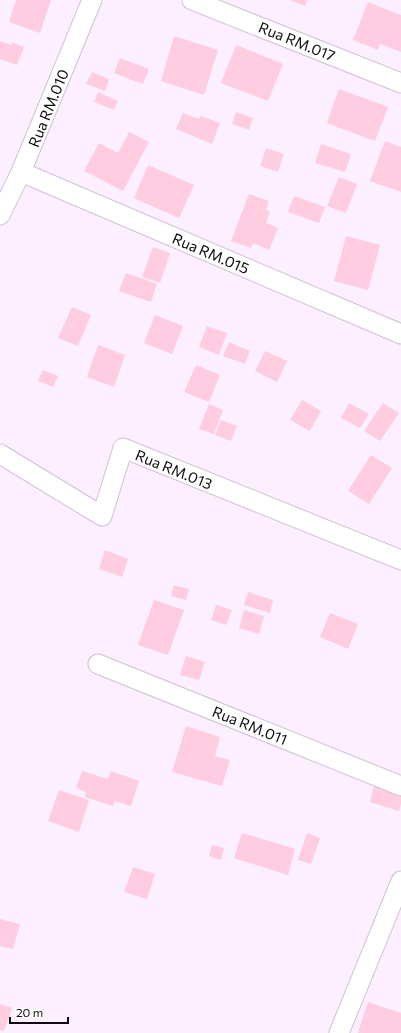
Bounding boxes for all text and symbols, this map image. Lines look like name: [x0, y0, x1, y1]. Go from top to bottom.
street label: Rua RM.017: [256, 18, 338, 65]
street label: Rua RM.010: [24, 66, 72, 150]
street label: Rua RM.015: [170, 229, 252, 277]
street label: Rua RM.013: [133, 445, 215, 493]
street label: Rua RM.011: [210, 702, 290, 748]
scale bar: [10, 999, 68, 1025]
text: 20 m: [16, 1005, 43, 1019]

